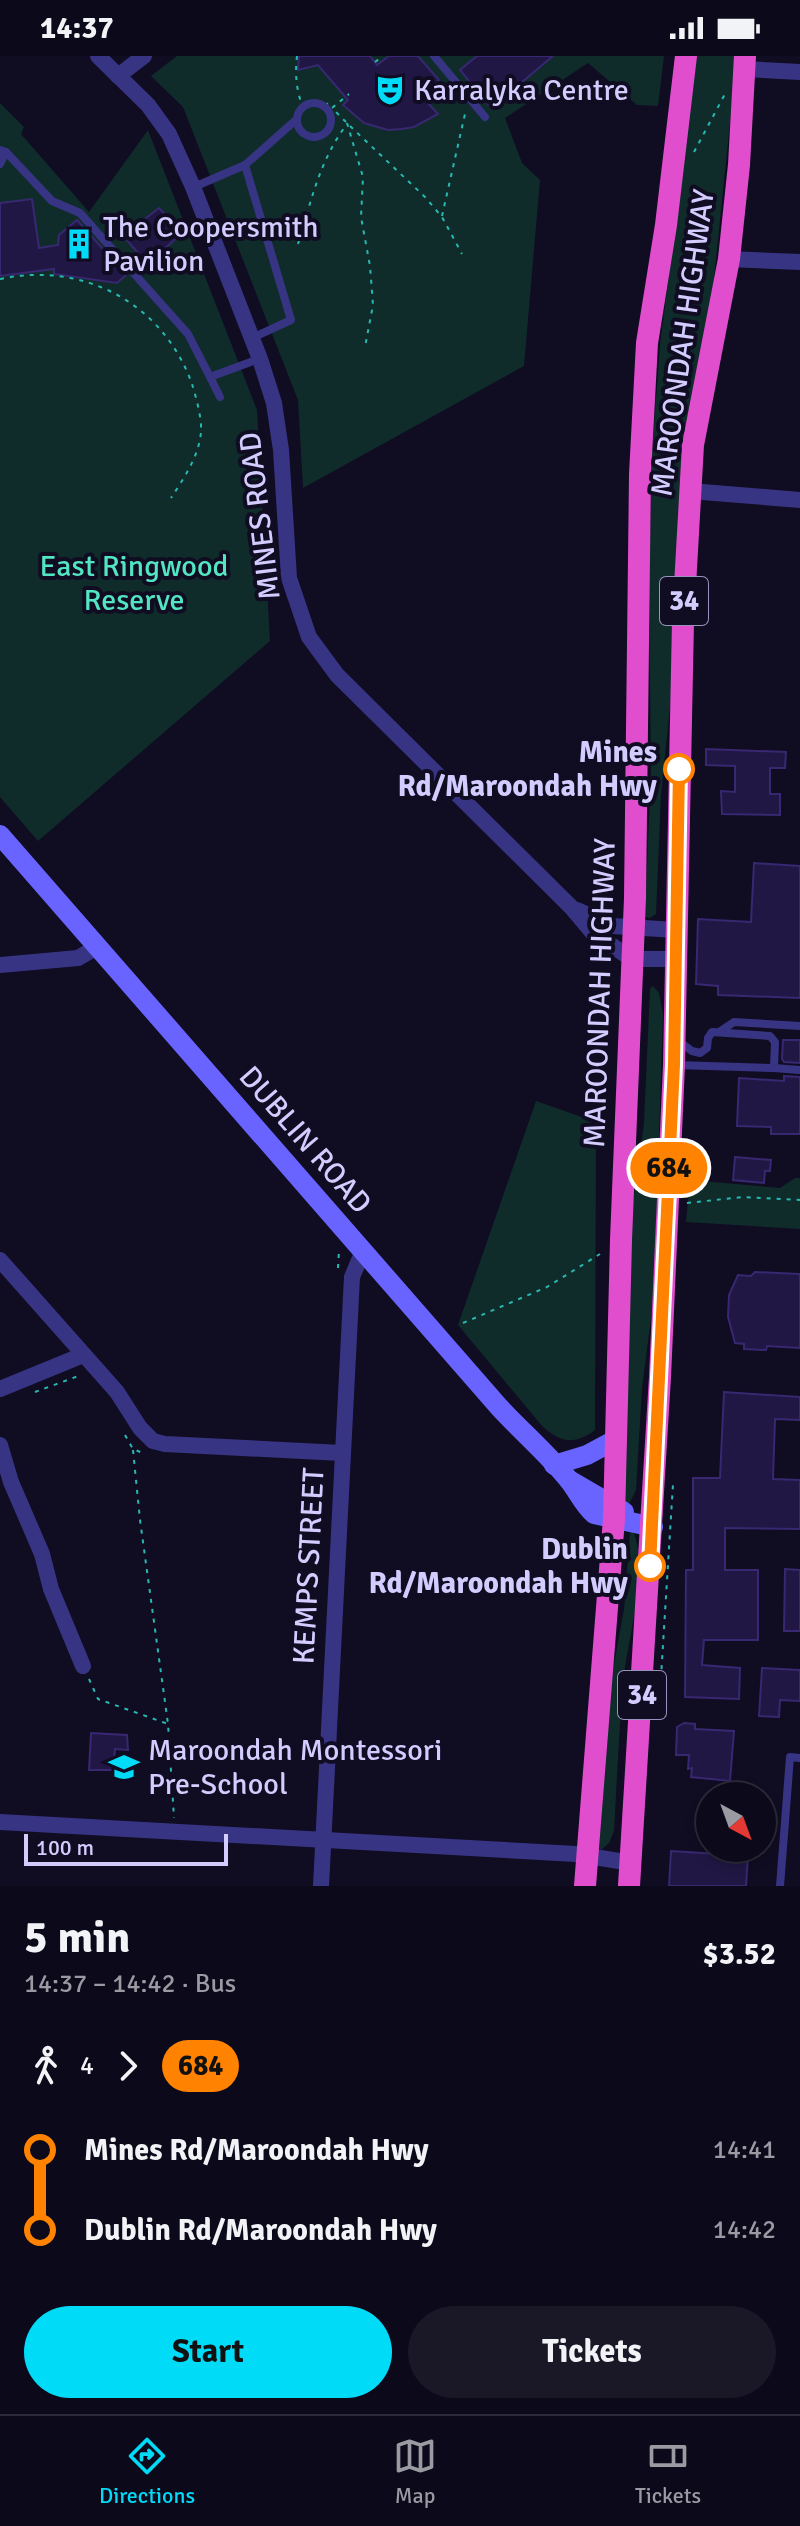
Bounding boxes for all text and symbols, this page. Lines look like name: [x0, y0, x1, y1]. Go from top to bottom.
text: 14:37: [40, 10, 114, 47]
place label: Karralyka Centre: [414, 72, 629, 109]
theatre icon: Karralyka Centre: [373, 73, 407, 107]
street label: MAROONDAH HIGHWAY: [643, 187, 723, 499]
place label: The Coopersmith Pavilion: [103, 209, 319, 280]
building icon: The Coopersmith Pavilion: [62, 227, 96, 261]
street label: MINES ROAD: [231, 430, 289, 602]
park label: East Ringwood Reserve: [40, 548, 228, 619]
road number: 34: [660, 577, 708, 625]
place label: Mines Rd/Maroondah Hwy: [397, 734, 657, 805]
marker: Mines Rd/Maroondah Hwy: [664, 754, 694, 784]
street label: MAROONDAH HIGHWAY: [576, 838, 624, 1148]
street label: DUBLIN ROAD: [231, 1059, 379, 1221]
line badge: 684: [623, 1142, 715, 1194]
text: 684: [646, 1151, 692, 1185]
street label: KEMPS STREET: [285, 1467, 333, 1665]
place label: Dublin Rd/Maroondah Hwy: [368, 1531, 628, 1602]
marker: Dublin Rd/Maroondah Hwy: [635, 1551, 665, 1581]
road number: 34: [618, 1671, 666, 1719]
place label: Maroondah Montessori Pre-School: [148, 1732, 443, 1803]
school or university icon: Maroondah Montessori Pre-School: [107, 1750, 141, 1784]
north arrow: [696, 1782, 776, 1862]
map controls: [696, 1782, 776, 1862]
scale bar: [24, 1830, 228, 1866]
text: 100 m: [36, 1834, 94, 1861]
text: 5 min: [24, 1911, 130, 1965]
text: $3.52: [703, 1936, 776, 1973]
text: 14:37 – 14:42 · Bus: [24, 1968, 236, 2000]
icon: walk: [24, 2044, 68, 2088]
icon: forward: [106, 2044, 150, 2088]
text: 684: [178, 2049, 223, 2083]
text: 4: [80, 2050, 94, 2082]
text: Mines Rd/Maroondah Hwy: [84, 2132, 429, 2169]
text: 14:41: [713, 2134, 776, 2166]
text: Dublin Rd/Maroondah Hwy: [84, 2212, 437, 2249]
text: 14:42: [713, 2214, 776, 2246]
button: Start: [24, 2306, 392, 2398]
button: Tickets: [408, 2306, 776, 2398]
tab: Directions: [99, 2434, 195, 2509]
tab: Map: [393, 2434, 437, 2509]
tab: Tickets: [635, 2434, 701, 2509]

